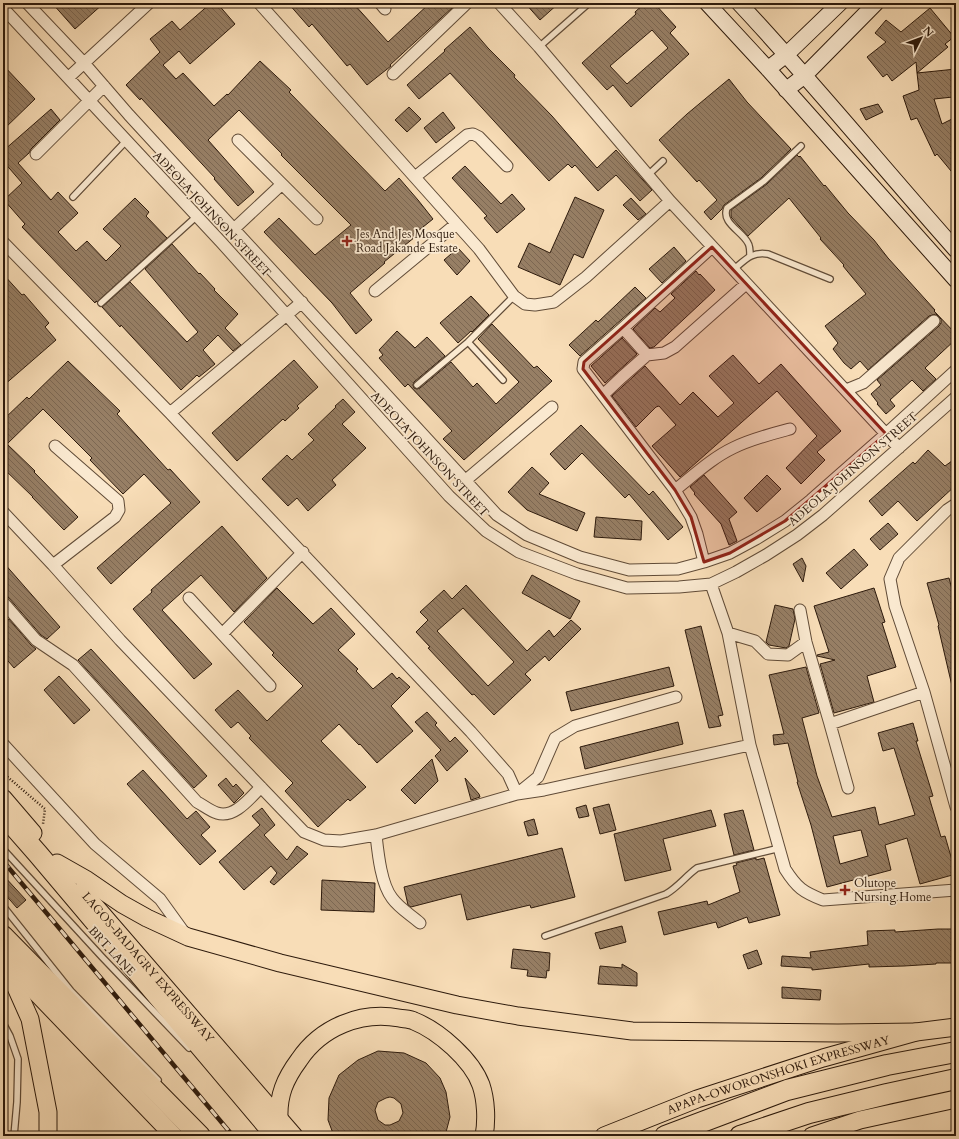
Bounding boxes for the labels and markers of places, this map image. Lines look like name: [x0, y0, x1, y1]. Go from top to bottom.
place label: Jes And Jes Mosque Road Jakande Estate: [354, 226, 458, 256]
marker: Jes And Jes Mosque Road Jakande Estate: [341, 235, 353, 247]
place label: Olutope Nursing Home: [854, 875, 931, 905]
marker: Olutope Nursing Home: [839, 884, 851, 896]

